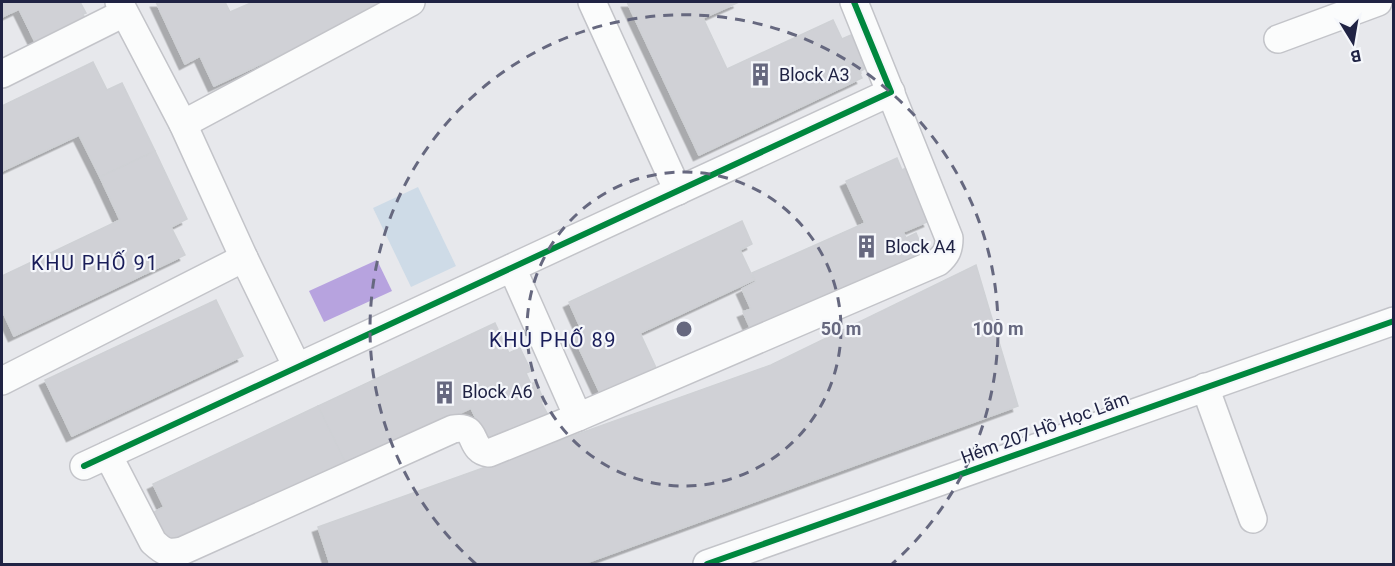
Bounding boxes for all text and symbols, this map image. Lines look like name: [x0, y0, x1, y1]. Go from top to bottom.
north arrow: [1323, 12, 1383, 72]
text: B: [1349, 46, 1363, 67]
building icon: Block A3: [748, 62, 774, 88]
place label: Block A3: [779, 64, 850, 85]
building icon: Block A4: [854, 234, 880, 260]
place label: Block A4: [885, 236, 956, 257]
district label: KHU PHỐ 91: [31, 250, 159, 275]
text: 50 m: [821, 318, 861, 339]
text: 100 m: [972, 318, 1024, 339]
centre of rings: [674, 319, 694, 339]
district label: KHU PHỐ 89: [489, 327, 617, 352]
building icon: Block A6: [431, 379, 457, 405]
place label: Block A6: [462, 381, 533, 402]
street label: Hẻm 207 Hồ Học Lãm: [958, 387, 1132, 468]

